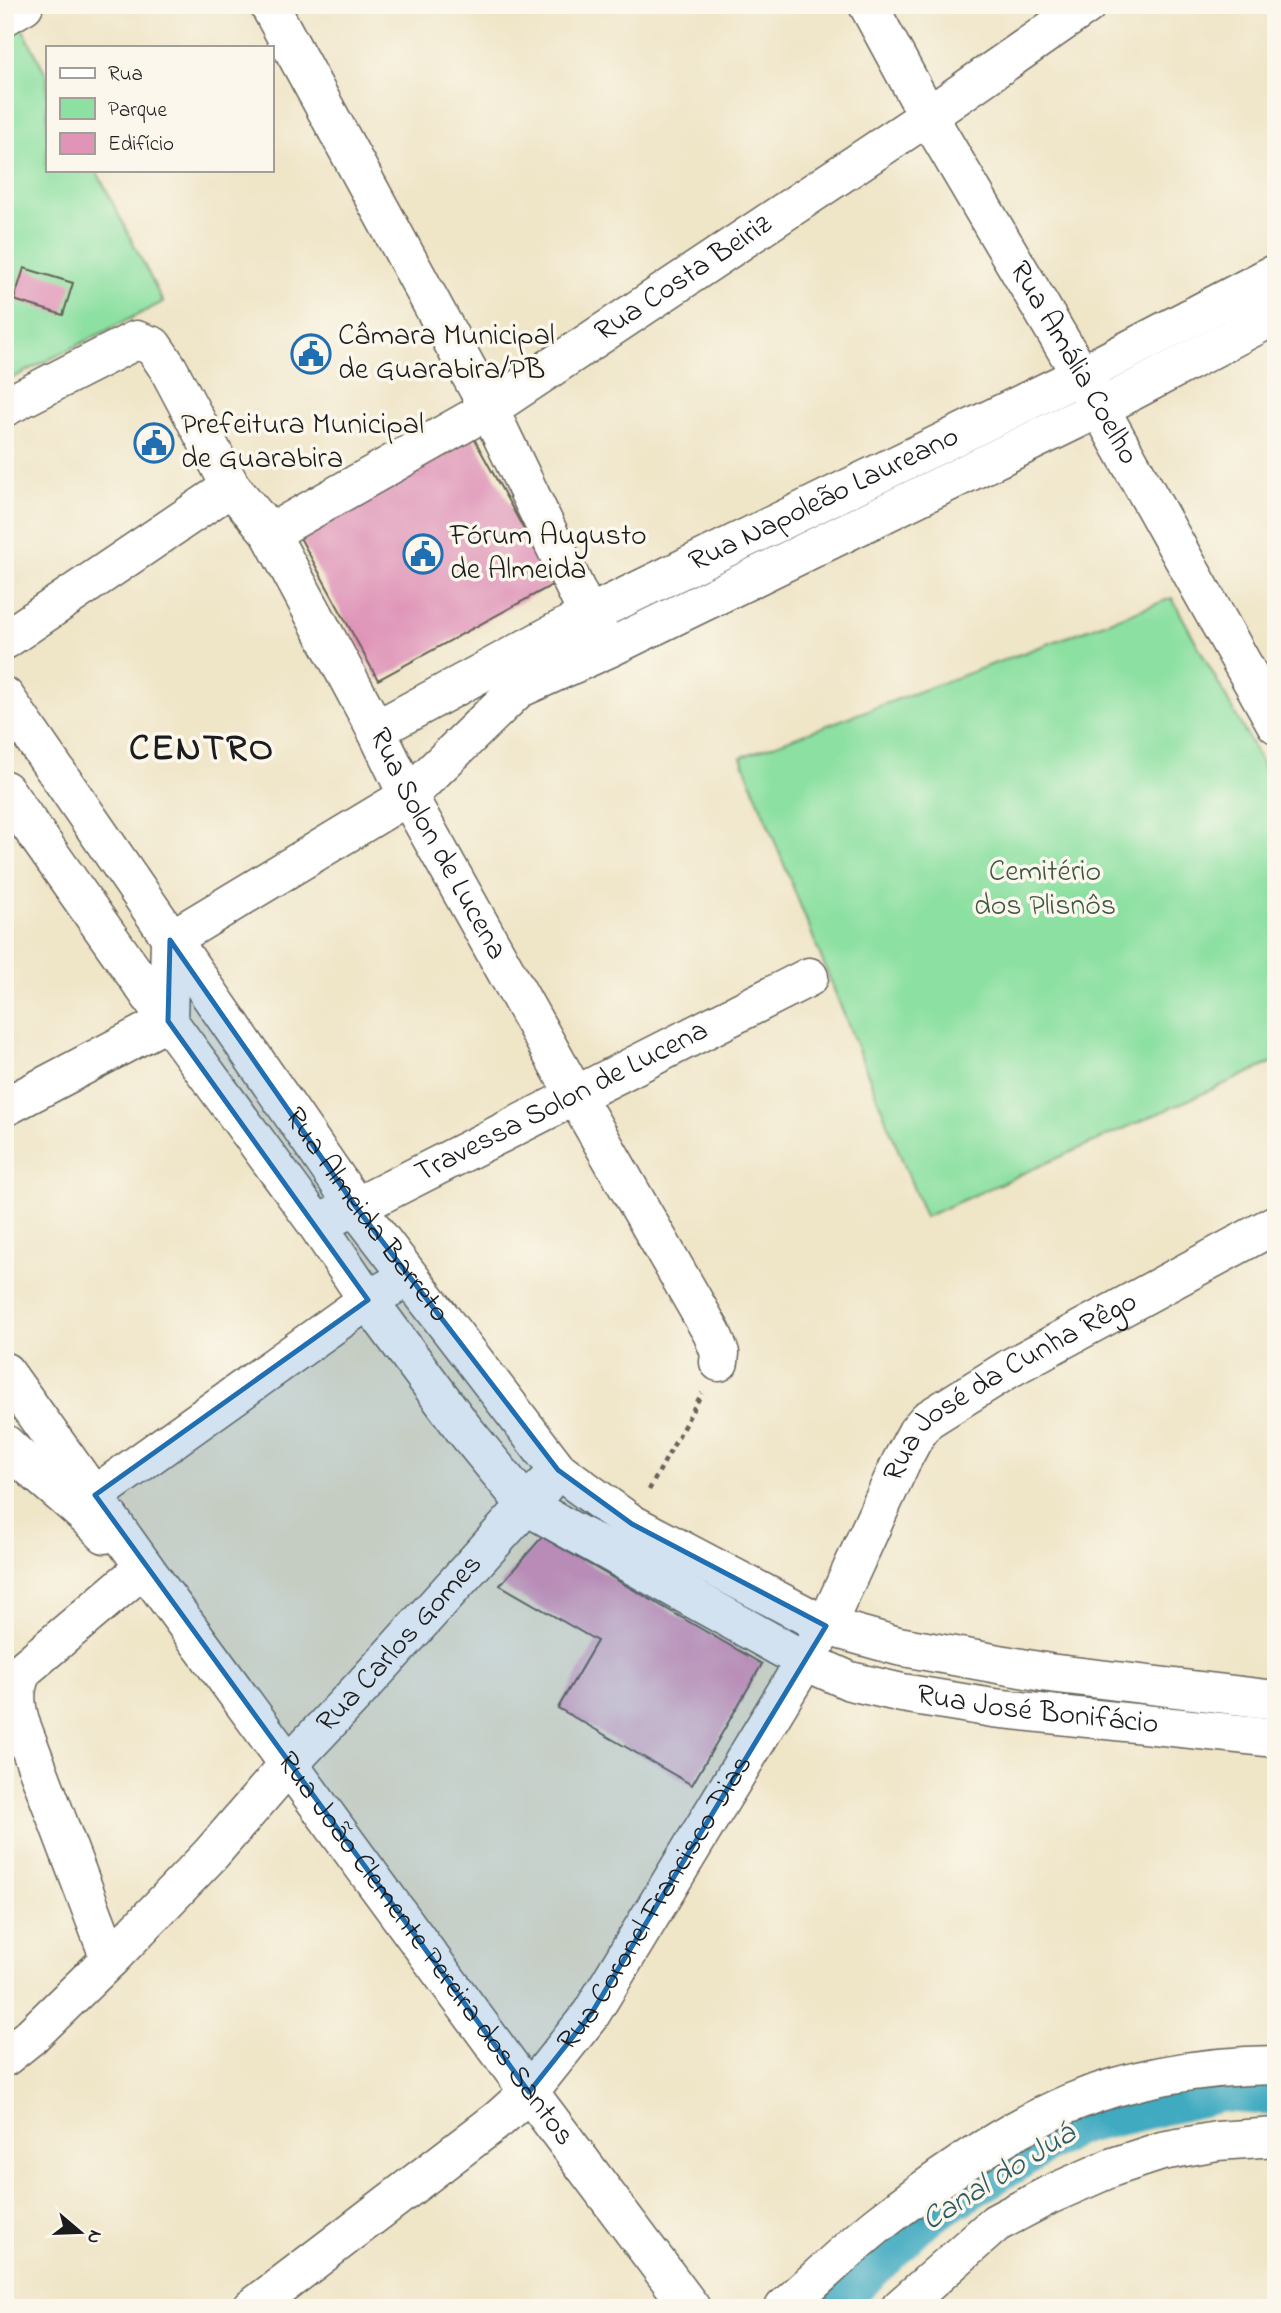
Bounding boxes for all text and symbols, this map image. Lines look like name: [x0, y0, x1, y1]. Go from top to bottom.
legend: [46, 46, 273, 172]
text: Rua: [108, 60, 143, 90]
text: Parque: [108, 96, 167, 126]
text: Edifício: [108, 130, 174, 160]
street label: Rua Costa Beiriz: [586, 204, 782, 354]
street label: Rua Amália Coelho: [997, 253, 1149, 473]
place label: Câmara Municipal de Guarabira/PB: [338, 315, 555, 393]
public building icon: Câmara Municipal de Guarabira/PB: [290, 333, 332, 375]
place label: Prefeitura Municipal de Guarabira: [181, 404, 424, 482]
street label: Rua Napoleão Laureano: [682, 416, 967, 584]
public building icon: Prefeitura Municipal de Guarabira: [133, 422, 175, 464]
place label: Fórum Augusto de Almeida: [449, 515, 647, 593]
public building icon: Fórum Augusto de Almeida: [402, 533, 444, 575]
street label: Rua Solon de Lucena: [356, 721, 518, 968]
district label: CENTRO: [129, 723, 275, 777]
park label: Cemitério dos Plisnôs: [974, 851, 1116, 929]
street label: Travessa Solon de Lucena: [408, 1010, 716, 1195]
street label: Rua Almeida Barreto: [272, 1099, 460, 1333]
street label: Rua José da Cunha Rêgo: [873, 1281, 1146, 1489]
street label: Rua Carlos Gomes: [307, 1545, 494, 1744]
street label: Rua José Bonifácio: [913, 1674, 1161, 1747]
street label: Rua João Clemente Pereira dos Santos: [265, 1743, 585, 2156]
street label: Rua Coronel Francisco Dias: [547, 1747, 765, 2061]
water label: Canal do Juá: [913, 2111, 1087, 2244]
north arrow: [46, 2198, 116, 2268]
text: N: [79, 2226, 109, 2247]

